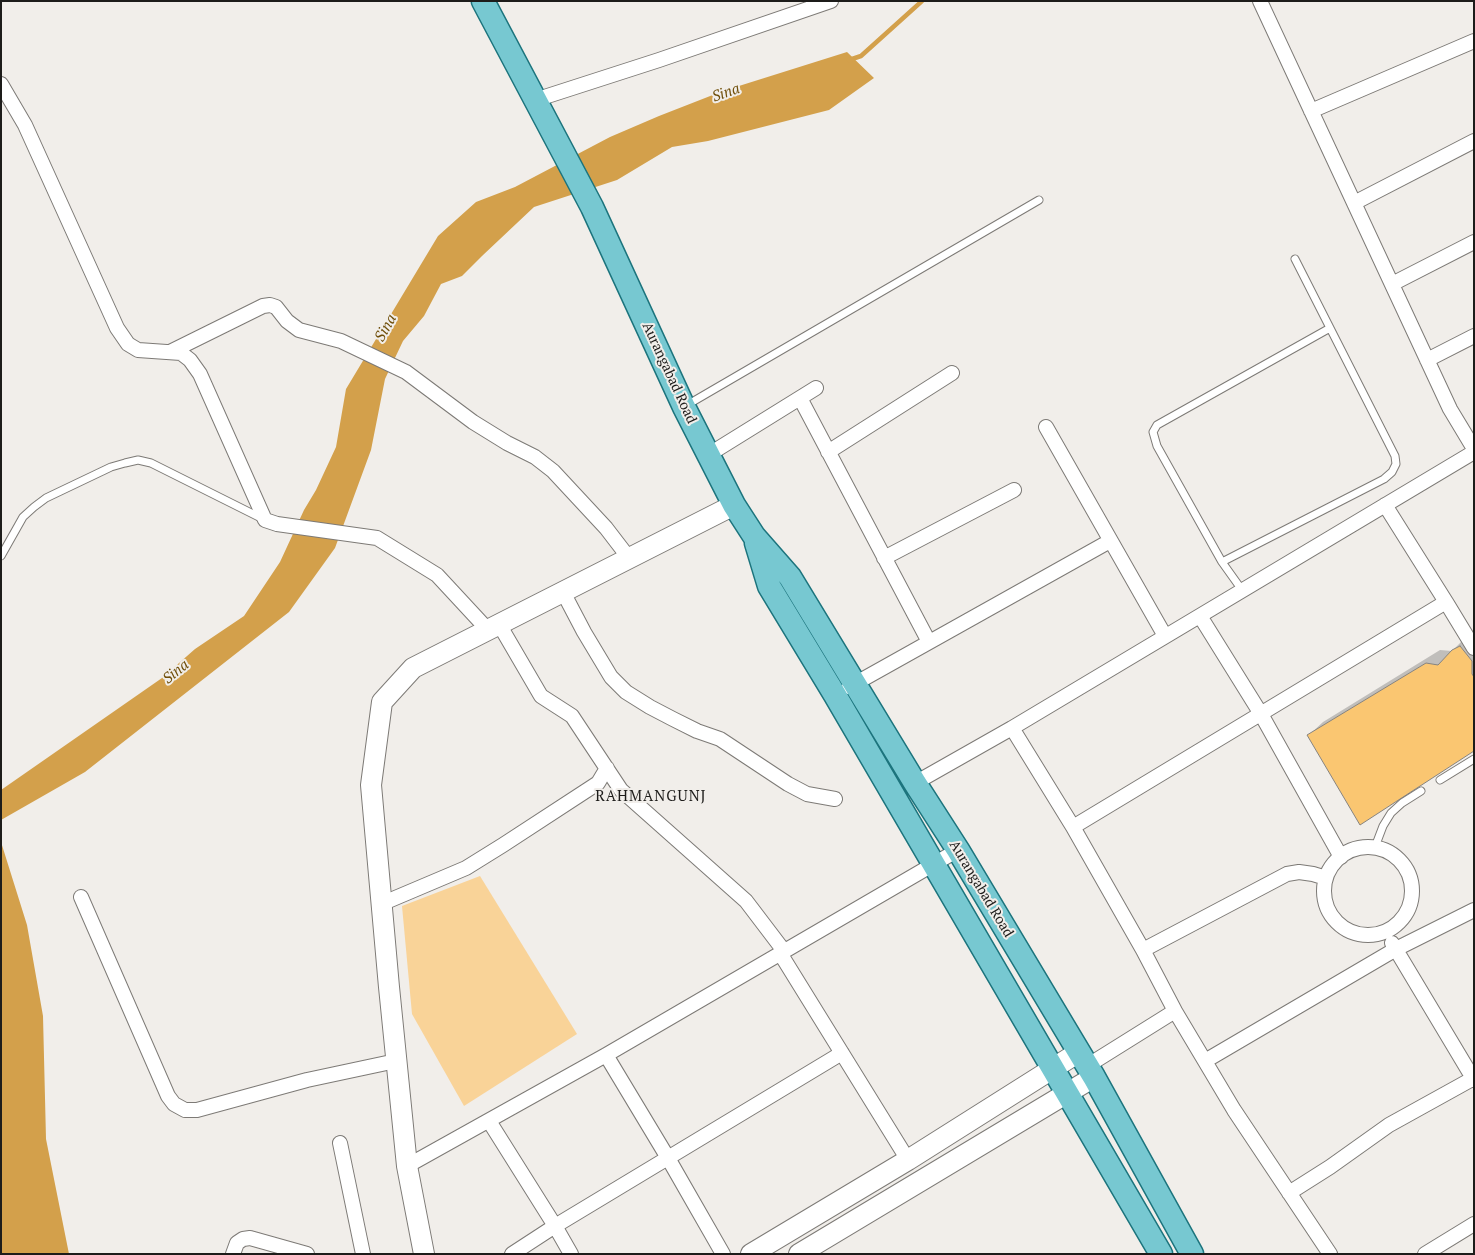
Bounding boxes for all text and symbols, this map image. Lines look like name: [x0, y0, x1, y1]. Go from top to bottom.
water label: Sina: [710, 80, 742, 106]
water label: Sina: [371, 311, 401, 345]
street label: Aurangabad Road: [638, 320, 700, 426]
water label: Sina: [159, 656, 193, 688]
district label: RAHMANGUNJ: [594, 788, 708, 806]
street label: Aurangabad Road: [945, 838, 1017, 940]

